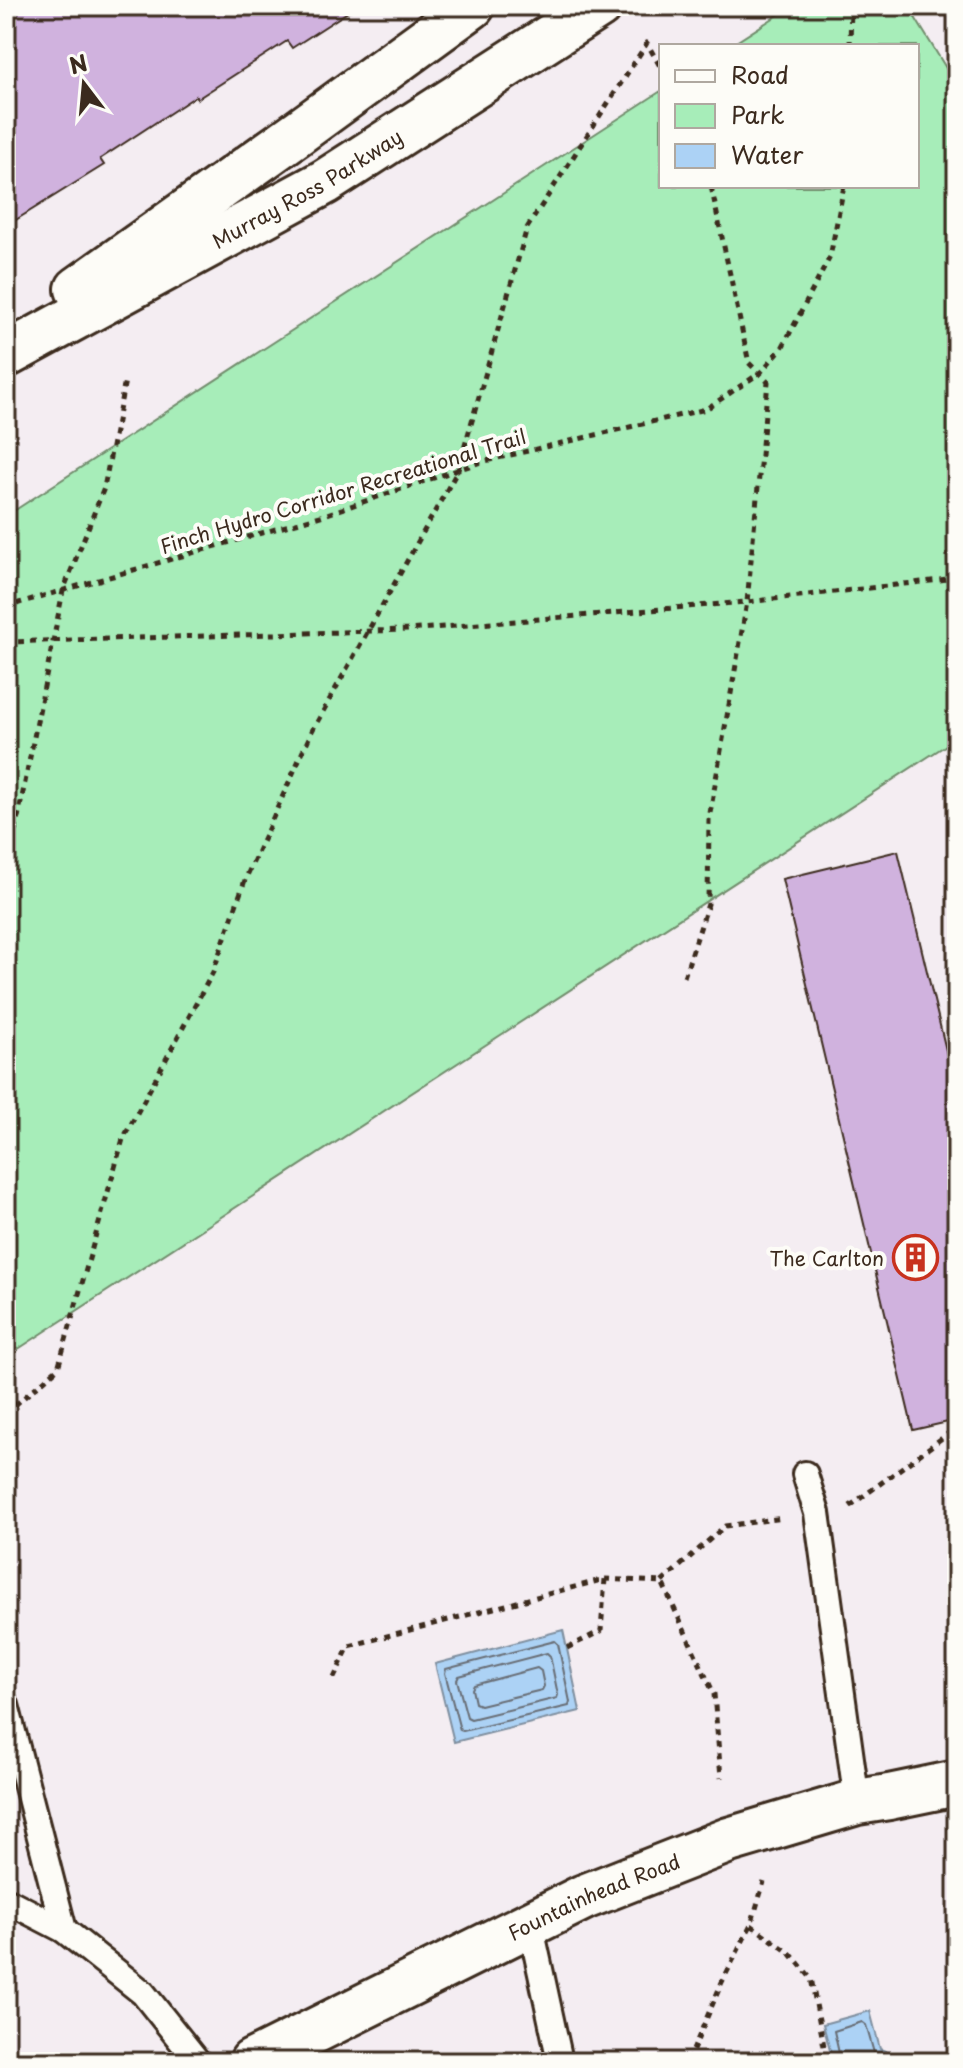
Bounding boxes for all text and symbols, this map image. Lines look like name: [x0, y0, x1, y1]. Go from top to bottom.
north arrow: [44, 44, 124, 124]
legend: [659, 44, 919, 188]
text: N: [65, 45, 91, 82]
text: Road: [731, 56, 789, 92]
text: Park: [731, 96, 785, 132]
street label: Murray Ross Parkway: [206, 121, 408, 256]
text: Water: [731, 136, 804, 172]
street label: Finch Hydro Corridor Recreational Trail: [156, 421, 530, 561]
building icon: The Carlton: [891, 1234, 939, 1282]
place label: The Carlton: [770, 1243, 884, 1273]
street label: Fountainhead Road: [503, 1846, 684, 1948]

